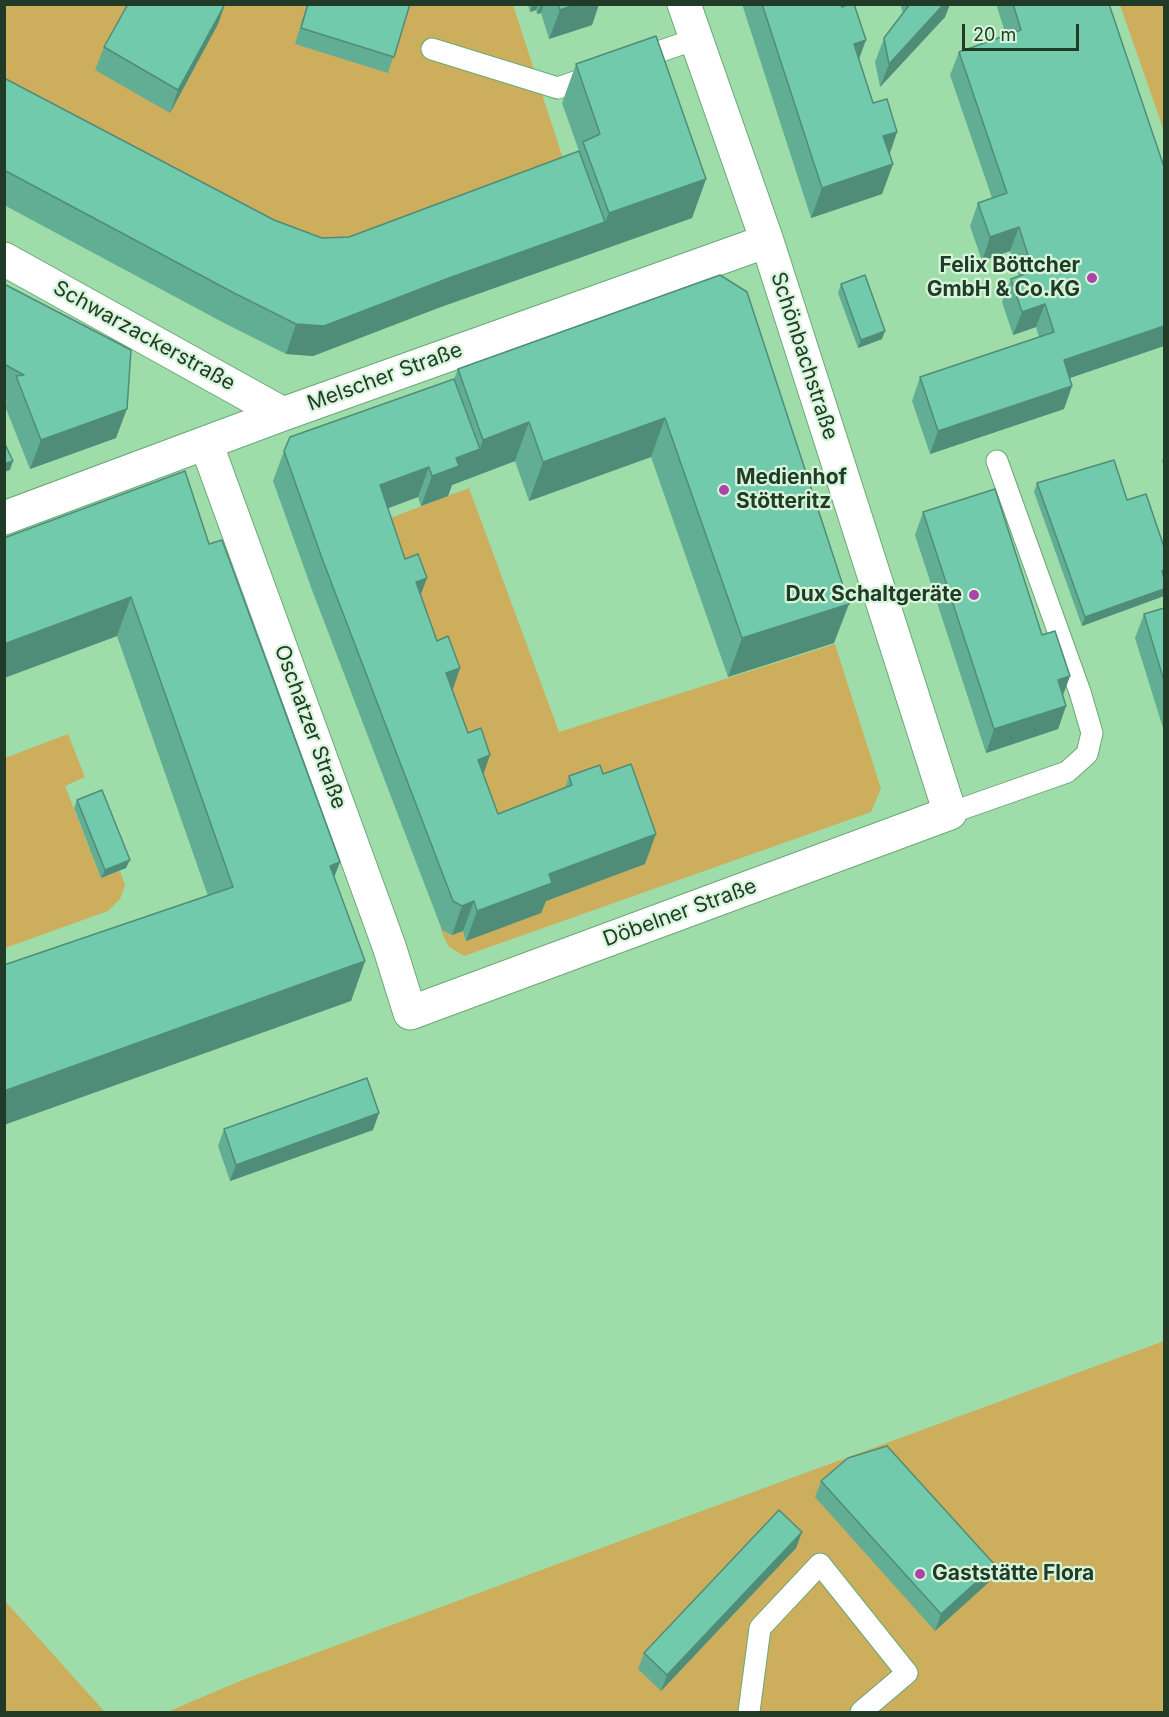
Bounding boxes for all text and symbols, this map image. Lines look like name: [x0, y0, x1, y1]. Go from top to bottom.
scale bar: [965, 12, 1082, 50]
text: 20 m: [973, 24, 1016, 45]
place label: Felix Böttcher GmbH & Co.KG: [927, 253, 1080, 303]
street label: Schönbachstraße: [765, 269, 843, 443]
marker: Felix Böttcher GmbH & Co.KG: [1085, 271, 1099, 285]
street label: Schwarzackerstraße: [49, 275, 239, 397]
street label: Melscher Straße: [304, 337, 466, 417]
place label: Medienhof Stötteritz: [736, 465, 847, 515]
marker: Medienhof Stötteritz: [717, 483, 731, 497]
place label: Dux Schaltgeräte: [786, 582, 962, 608]
marker: Dux Schaltgeräte: [967, 588, 981, 602]
street label: Oschatzer Straße: [269, 642, 351, 812]
street label: Döbelner Straße: [600, 874, 760, 952]
place label: Gaststätte Flora: [932, 1561, 1094, 1587]
marker: Gaststätte Flora: [913, 1567, 927, 1581]

